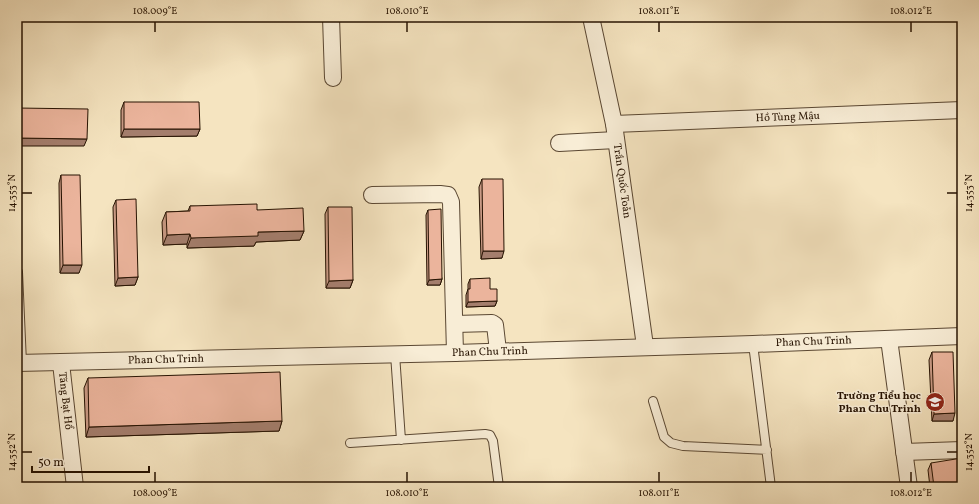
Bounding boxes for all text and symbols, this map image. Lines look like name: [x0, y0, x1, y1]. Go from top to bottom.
text: 108.009°E: [133, 4, 177, 18]
text: 108.010°E: [386, 4, 428, 18]
text: 108.011°E: [639, 4, 679, 18]
text: 108.012°E: [890, 4, 932, 18]
street label: Hồ Tùng Mậu: [755, 108, 820, 126]
street label: Trần Quốc Toản: [609, 143, 635, 220]
text: 14.353°N: [5, 173, 19, 212]
text: 14.353°N: [962, 173, 976, 212]
street label: Phan Chu Trinh: [775, 333, 852, 351]
street label: Phan Chu Trinh: [452, 343, 529, 361]
street label: Phan Chu Trinh: [128, 351, 205, 368]
street label: Tăng Bạt Hổ: [55, 371, 76, 431]
place label: Trường Tiểu học Phan Chu Trinh: [837, 389, 921, 417]
school or university icon: Trường Tiểu học Phan Chu Trinh: [924, 391, 946, 413]
text: 14.352°N: [5, 432, 19, 471]
text: 14.352°N: [962, 432, 976, 471]
scale bar: [32, 448, 149, 474]
text: 50 m: [38, 455, 64, 471]
text: 108.009°E: [133, 486, 177, 500]
text: 108.010°E: [386, 486, 428, 500]
text: 108.011°E: [639, 486, 679, 500]
text: 108.012°E: [890, 486, 932, 500]

